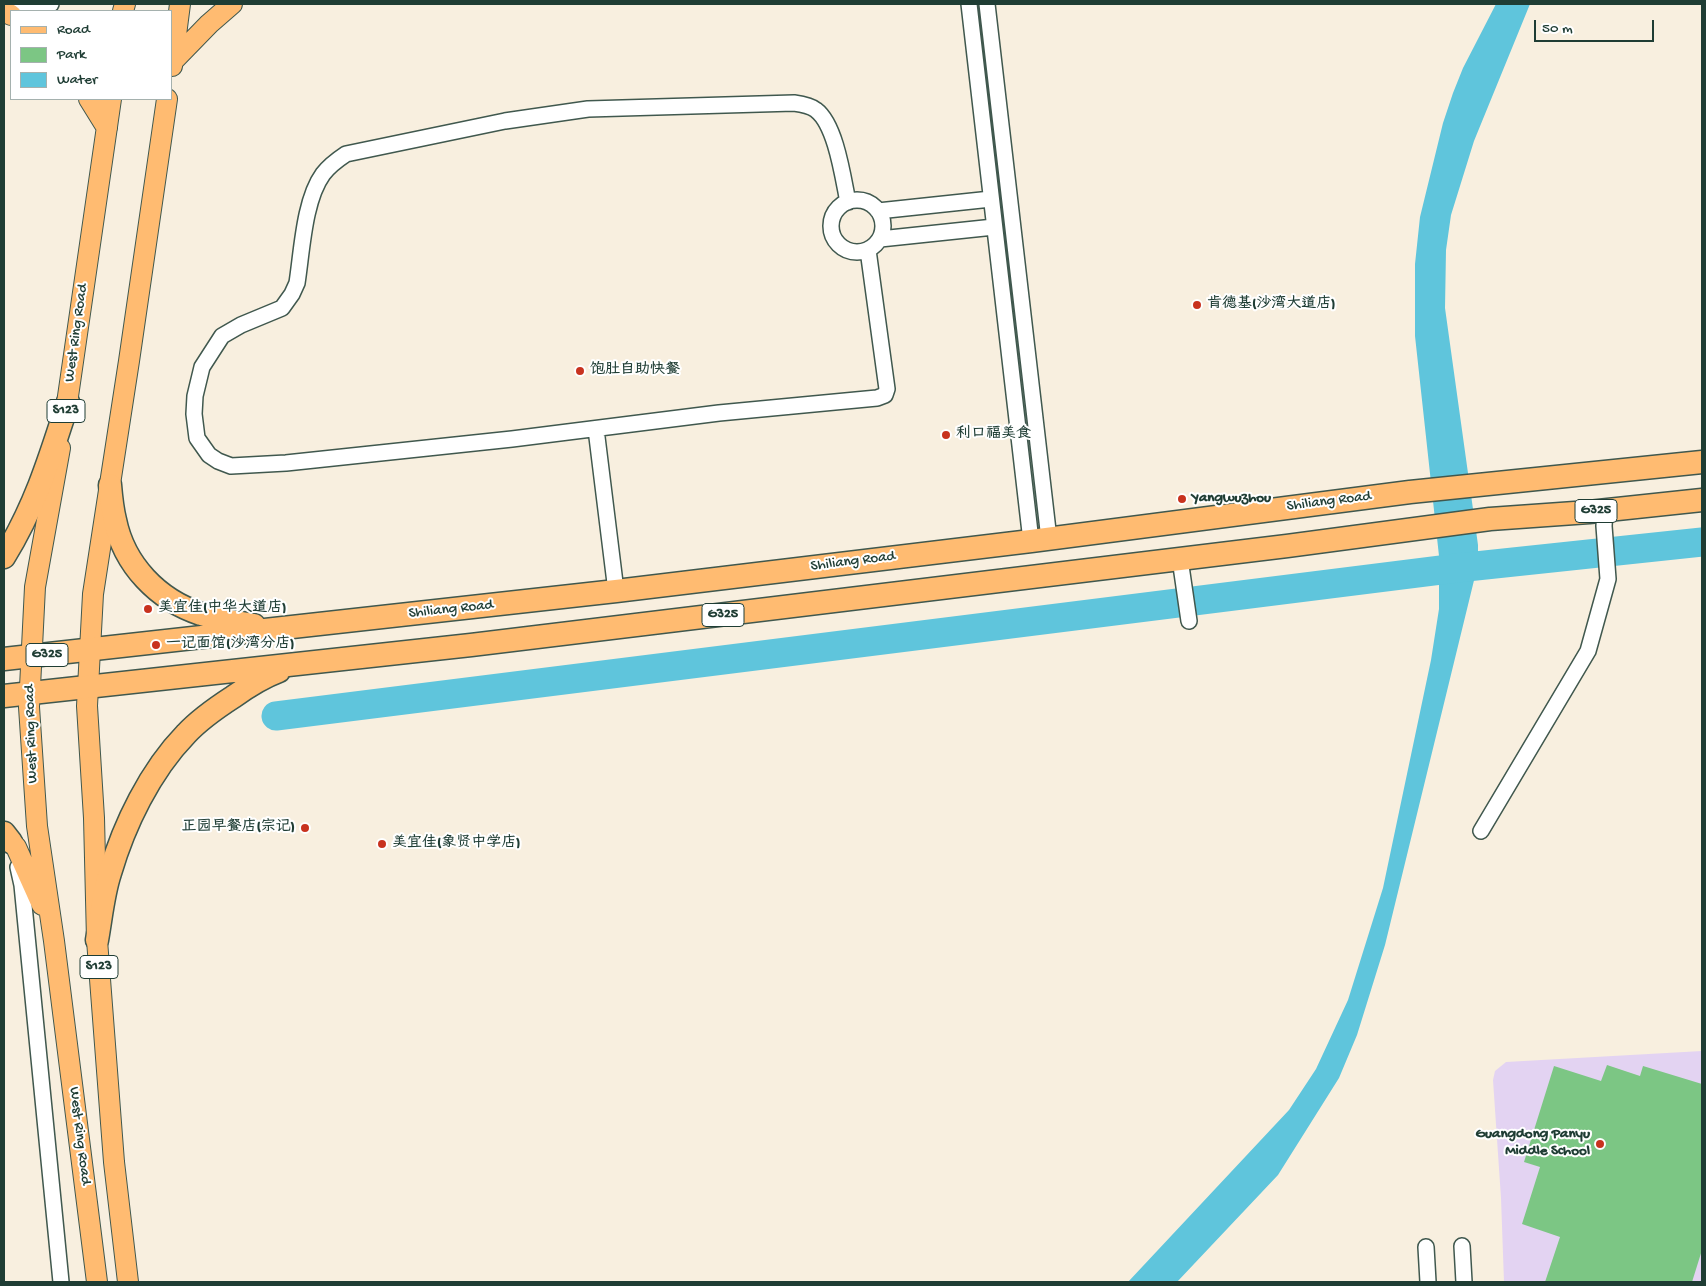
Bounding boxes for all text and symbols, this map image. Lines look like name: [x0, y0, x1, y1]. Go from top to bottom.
legend: [10, 10, 172, 100]
scale bar: [1536, 10, 1656, 42]
text: 50 m: [1542, 20, 1573, 38]
text: Road: [57, 21, 90, 39]
text: Park: [57, 46, 86, 64]
text: Water: [57, 71, 97, 89]
street label: West Ring Road: [61, 283, 93, 383]
place label: 肯德基(沙湾大道店): [1207, 296, 1335, 314]
marker: 肯德基(沙湾大道店): [1191, 299, 1203, 311]
place label: 饱肚自助快餐: [590, 362, 680, 380]
marker: 饱肚自助快餐: [574, 365, 586, 377]
road number: S123: [47, 400, 85, 422]
place label: 利口福美食: [956, 426, 1031, 444]
marker: 利口福美食: [940, 429, 952, 441]
street label: Shiliang Road: [1286, 488, 1372, 516]
place label: Yangwuzhou: [1192, 490, 1271, 508]
marker: Yangwuzhou: [1176, 493, 1188, 505]
road number: G325: [1575, 500, 1617, 522]
street label: Shiliang Road: [810, 548, 896, 576]
street label: Shiliang Road: [408, 597, 494, 623]
place label: 美宜佳(中华大道店): [158, 600, 286, 618]
marker: 美宜佳(中华大道店): [142, 603, 154, 615]
road number: G325: [702, 604, 744, 626]
place label: 一记面馆(沙湾分店): [166, 636, 294, 654]
marker: 一记面馆(沙湾分店): [150, 639, 162, 651]
road number: G325: [26, 644, 68, 666]
street label: West Ring Road: [21, 684, 43, 784]
place label: 正园早餐店(宗记): [182, 819, 295, 837]
marker: 正园早餐店(宗记): [299, 822, 311, 834]
place label: 美宜佳(象贤中学店): [392, 835, 520, 853]
marker: 美宜佳(象贤中学店): [376, 838, 388, 850]
road number: S123: [80, 956, 118, 979]
street label: West Ring Road: [64, 1086, 94, 1186]
place label: Guangdong Panyu Middle School: [1476, 1126, 1590, 1161]
marker: Guangdong Panyu Middle School: [1594, 1138, 1606, 1150]

